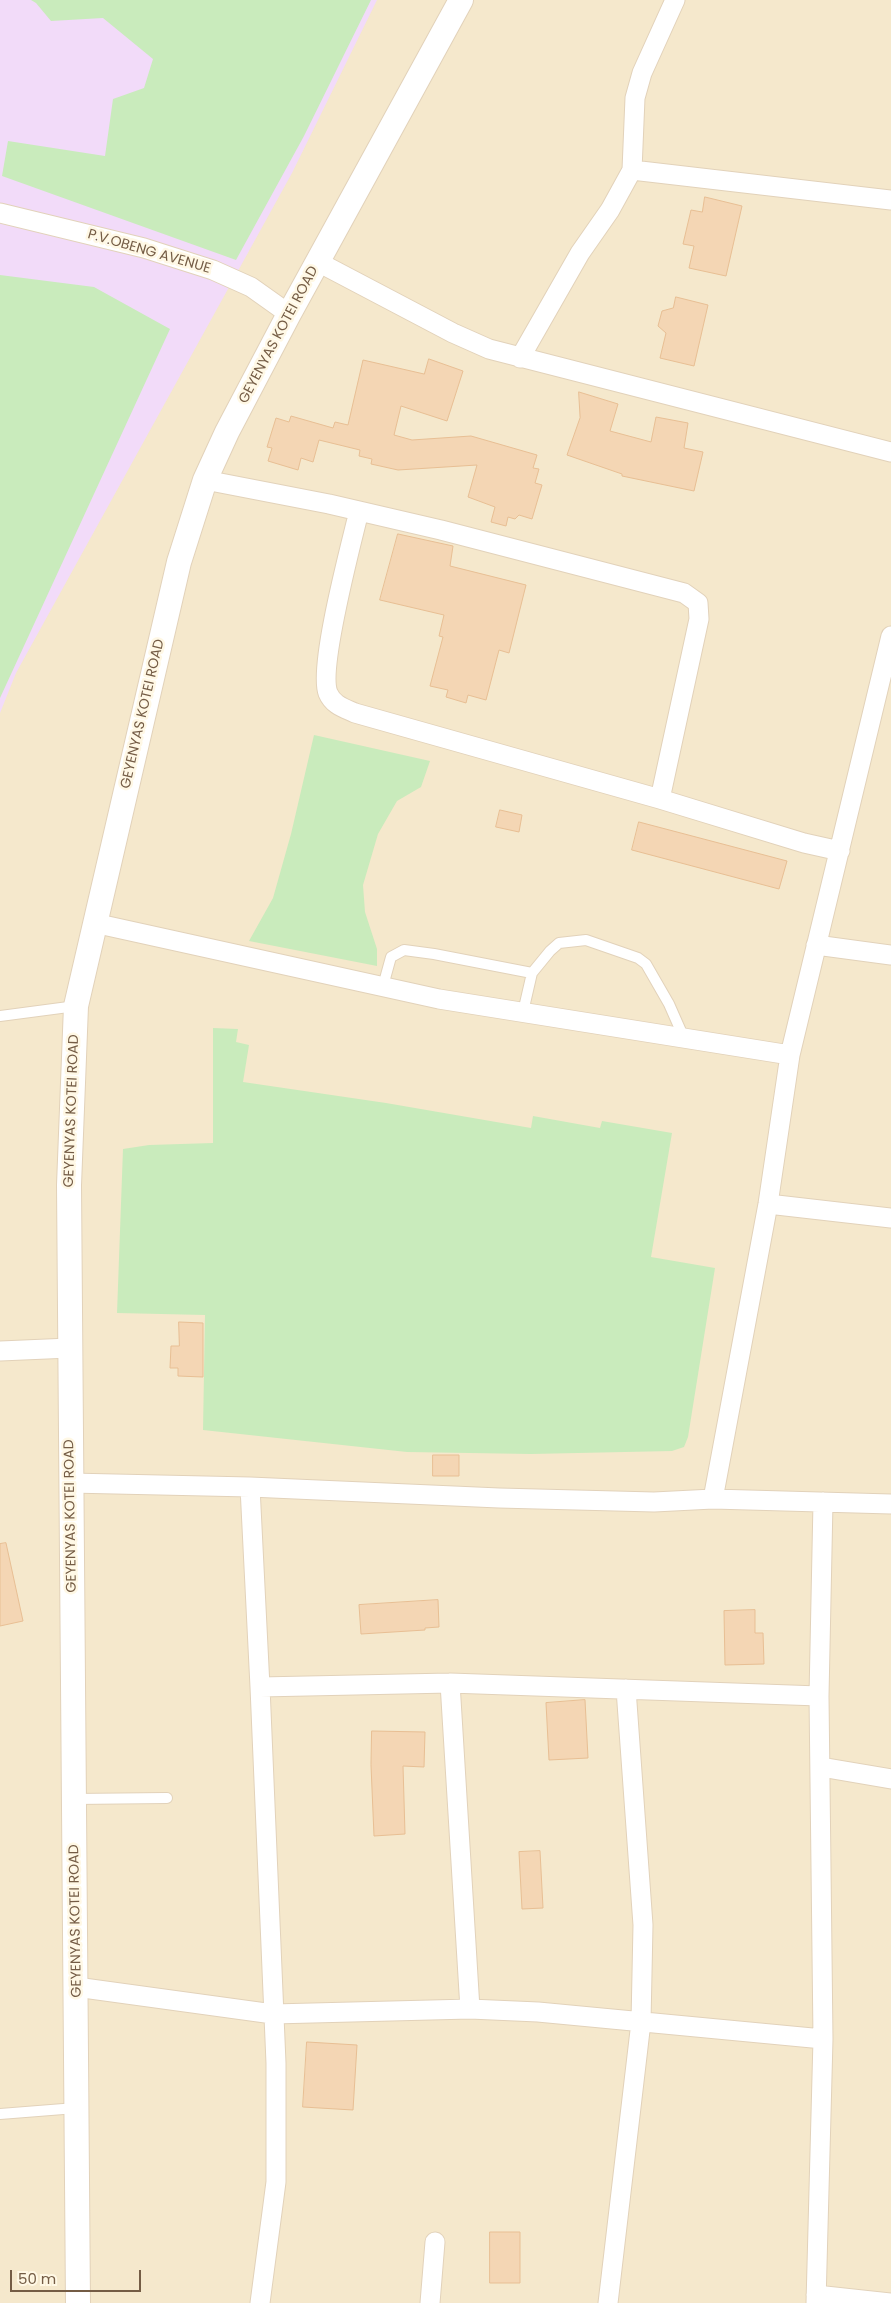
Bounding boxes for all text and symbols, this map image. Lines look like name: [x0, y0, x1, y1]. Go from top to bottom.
street label: P.V.OBENG AVENUE: [86, 226, 212, 278]
street label: GEYENYAS KOTEI ROAD: [236, 264, 322, 406]
street label: GEYENYAS KOTEI ROAD: [118, 638, 168, 790]
street label: GEYENYAS KOTEI ROAD: [61, 1034, 83, 1188]
street label: GEYENYAS KOTEI ROAD: [61, 1439, 81, 1593]
street label: GEYENYAS KOTEI ROAD: [66, 1844, 86, 1998]
scale bar: [12, 2260, 144, 2292]
text: 50 m: [18, 2268, 56, 2289]

